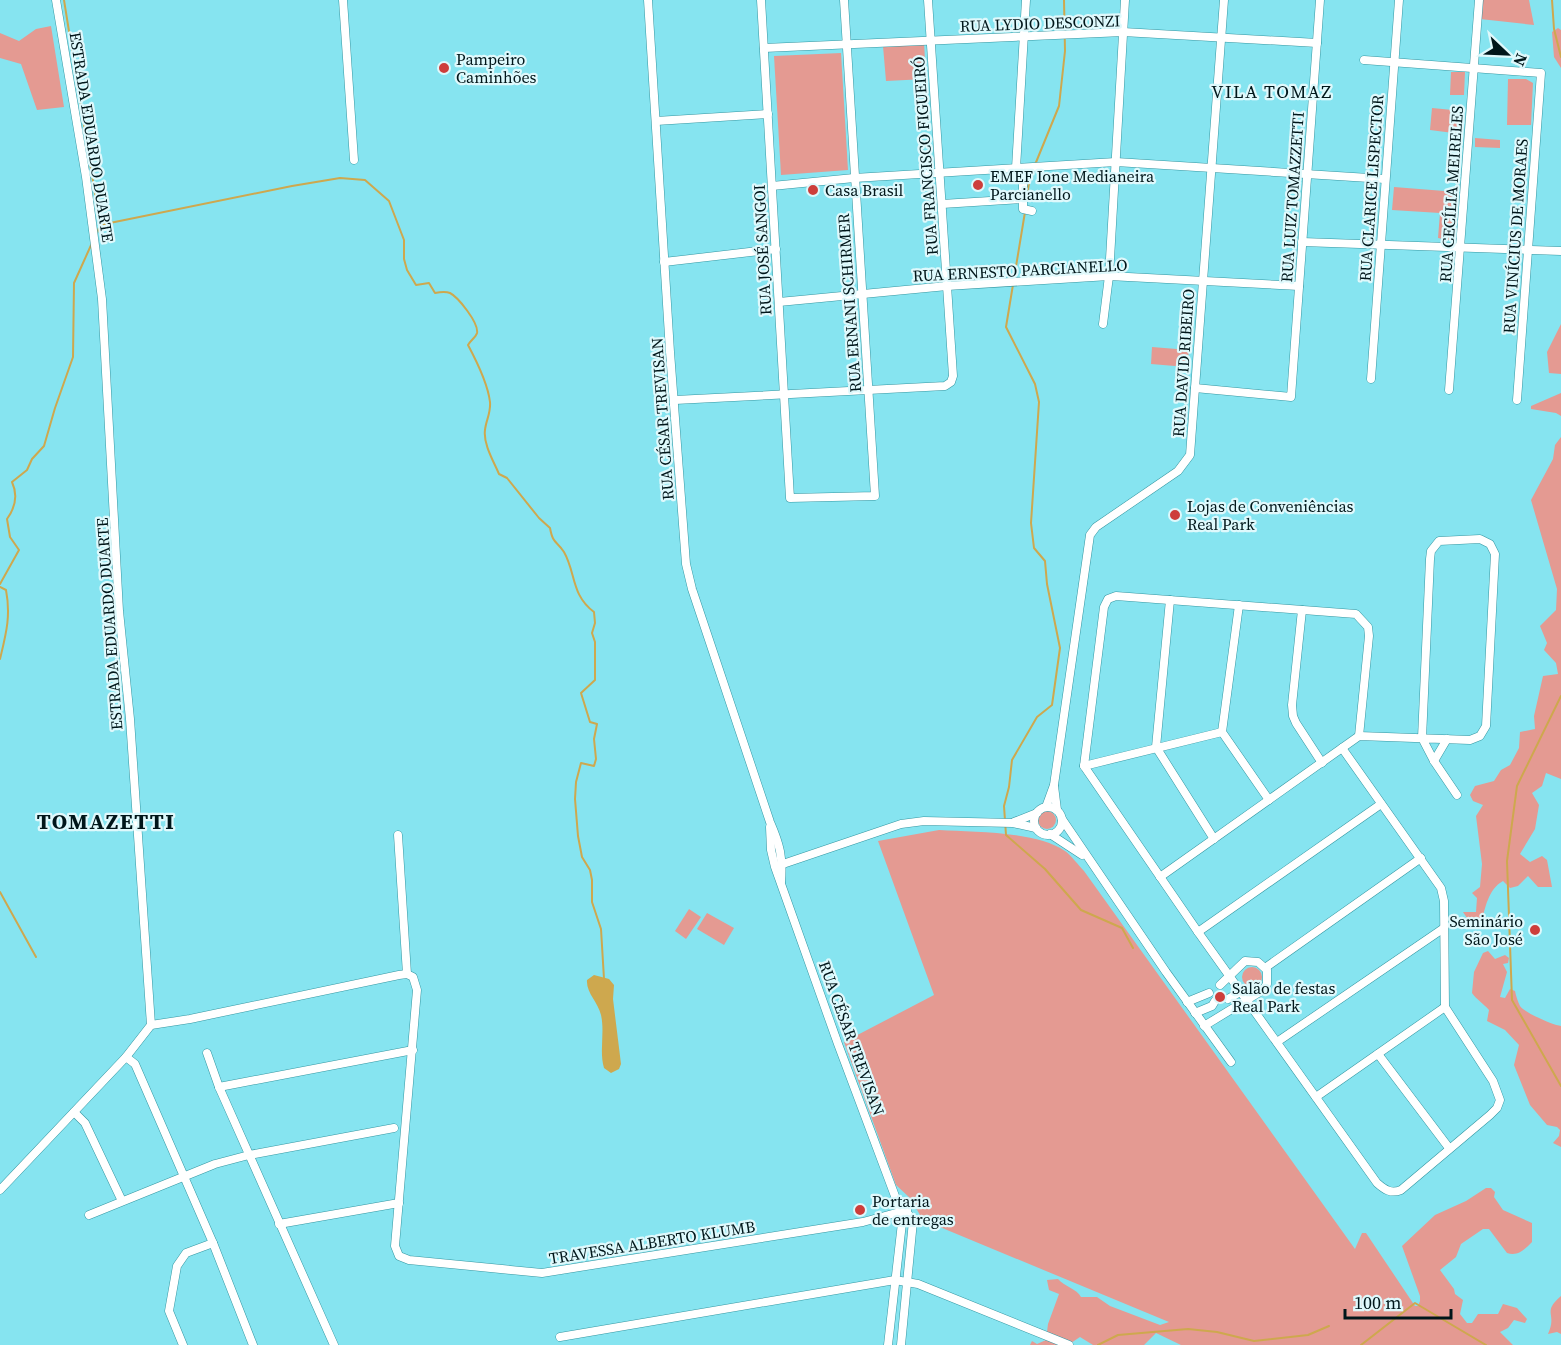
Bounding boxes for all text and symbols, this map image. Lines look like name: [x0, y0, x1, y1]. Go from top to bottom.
street label: RUA LYDIO DESCONZI: [959, 9, 1121, 37]
north arrow: [1477, 24, 1537, 84]
street label: ESTRADA EDUARDO DUARTE: [64, 30, 120, 244]
place label: Pampeiro Caminhões: [456, 48, 537, 88]
text: N: [1508, 50, 1533, 70]
street label: RUA FRANCISCO FIGUEIRÓ: [907, 56, 943, 256]
marker: Pampeiro Caminhões: [437, 61, 451, 75]
district label: VILA TOMAZ: [1211, 79, 1333, 104]
street label: RUA CLARICE LISPECTOR: [1353, 93, 1389, 282]
street label: RUA CECÍLIA MEIRELES: [1434, 105, 1468, 283]
street label: RUA LUIZ TOMAZZETTI: [1275, 111, 1309, 283]
street label: RUA VINÍCIUS DE MORAES: [1497, 138, 1533, 334]
place label: EMEF Ione Medianeira Parcianello: [990, 165, 1155, 205]
marker: EMEF Ione Medianeira Parcianello: [971, 178, 985, 192]
place label: Casa Brasil: [825, 179, 904, 201]
marker: Casa Brasil: [806, 183, 820, 197]
street label: RUA JOSÉ SANGOI: [748, 184, 776, 316]
street label: RUA ERNANI SCHIRMER: [832, 212, 866, 393]
street label: RUA ERNESTO PARCIANELLO: [912, 253, 1128, 287]
street label: RUA DAVID RIBEIRO: [1167, 288, 1199, 438]
street label: RUA CÉSAR TREVISAN: [645, 337, 679, 501]
place label: Lojas de Conveniências Real Park: [1187, 495, 1354, 535]
marker: Lojas de Conveniências Real Park: [1168, 508, 1182, 522]
street label: ESTRADA EDUARDO DUARTE: [91, 517, 127, 731]
district label: TOMAZETTI: [37, 806, 175, 836]
place label: Seminário São José: [1449, 910, 1523, 950]
marker: Seminário São José: [1528, 923, 1542, 937]
street label: RUA CÉSAR TREVISAN: [814, 958, 890, 1118]
place label: Salão de festas Real Park: [1232, 977, 1335, 1017]
marker: Salão de festas Real Park: [1213, 990, 1227, 1004]
place label: Portaria de entregas: [872, 1190, 954, 1230]
marker: Portaria de entregas: [853, 1203, 867, 1217]
street label: TRAVESSA ALBERTO KLUMB: [547, 1215, 757, 1269]
scale bar: [1345, 1282, 1452, 1320]
text: 100 m: [1354, 1290, 1401, 1315]

